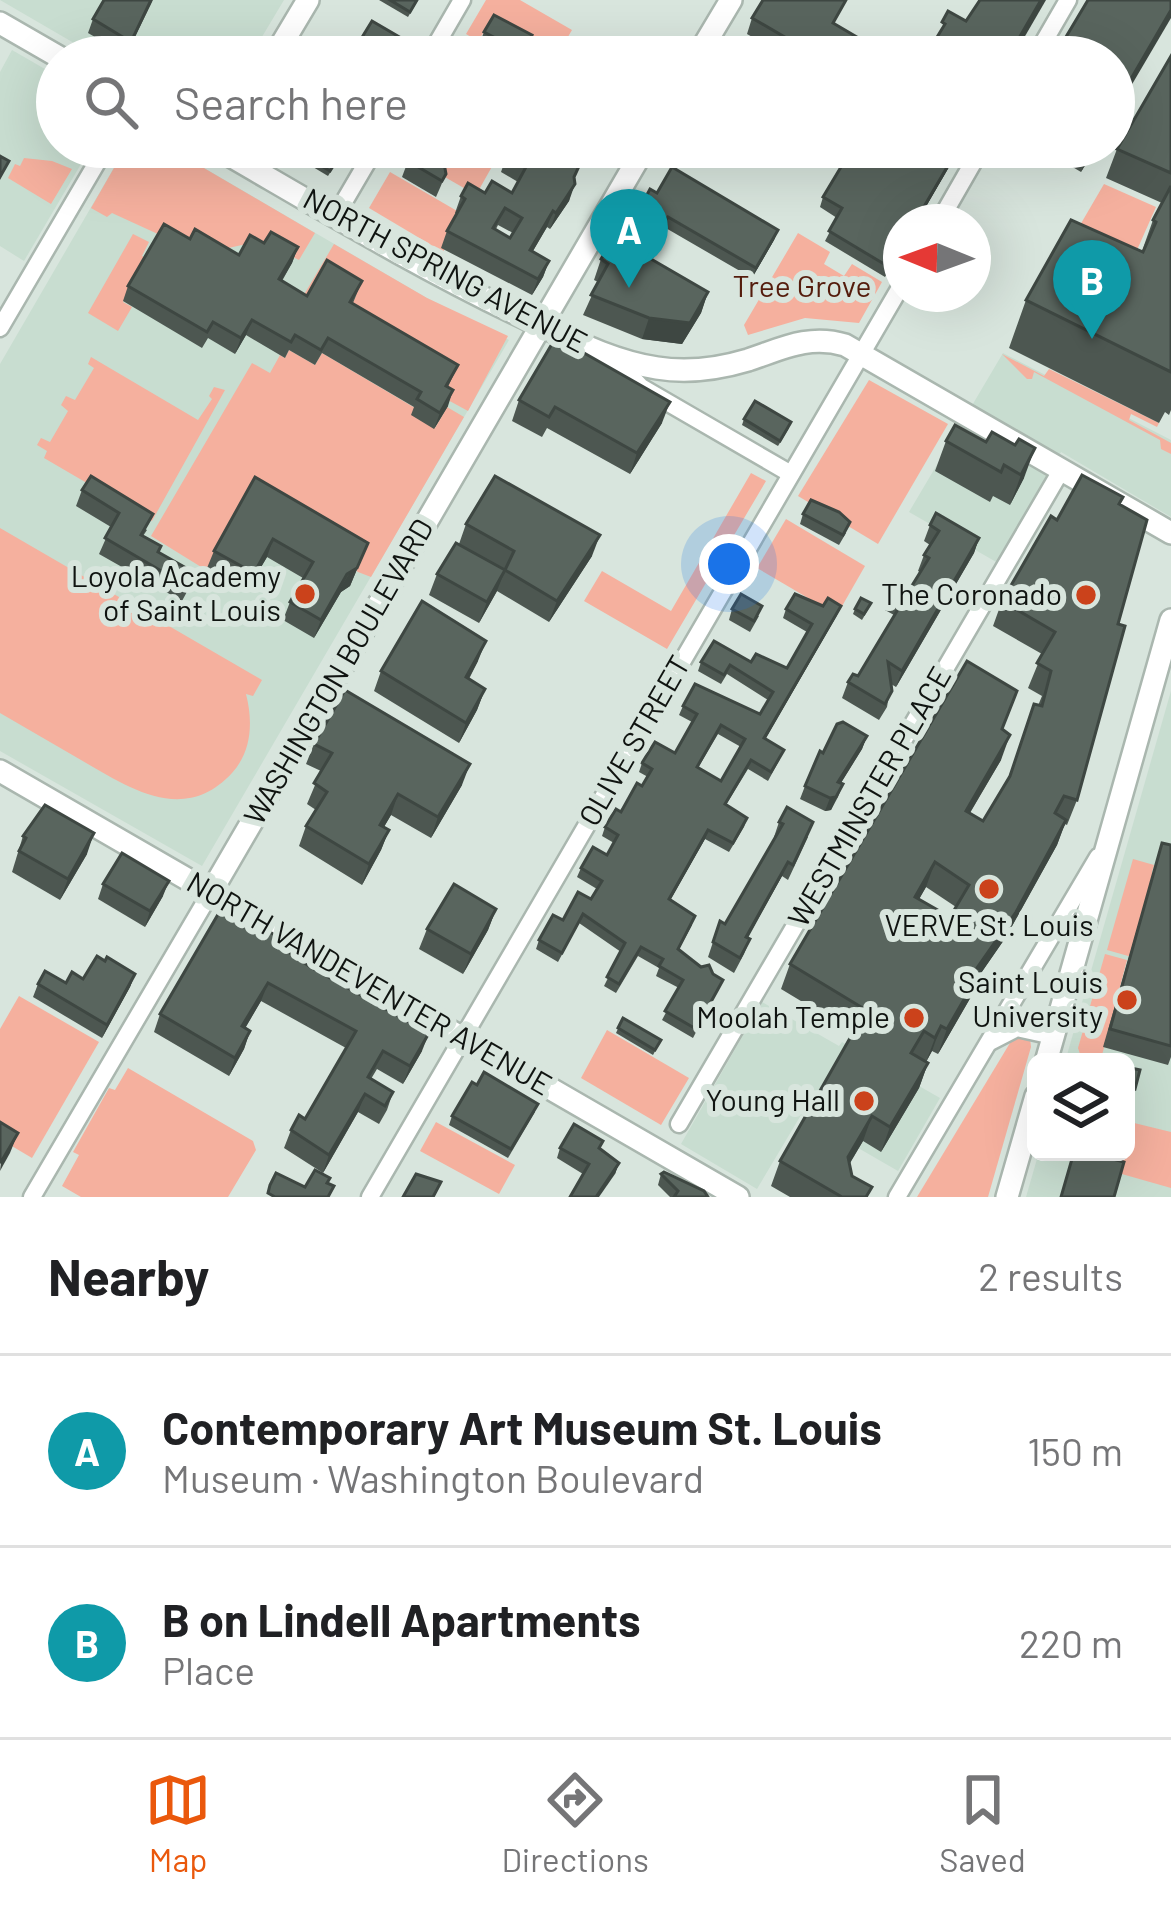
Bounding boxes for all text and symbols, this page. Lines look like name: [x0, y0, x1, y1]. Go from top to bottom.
search box: [36, 36, 1135, 168]
icon: search: [78, 69, 144, 135]
text: Search here: [174, 75, 408, 129]
street label: NORTH SPRING AVENUE: [298, 179, 594, 359]
pin: A: [590, 189, 668, 288]
north arrow: [883, 204, 991, 312]
pin: B: [1053, 240, 1131, 339]
park label: Tree Grove: [733, 267, 871, 303]
street label: WASHINGTON BOULEVARD: [235, 512, 440, 830]
your location: [699, 534, 759, 594]
place label: Loyola Academy of Saint Louis: [71, 557, 281, 627]
place label: The Coronado: [881, 575, 1062, 611]
marker: Loyola Academy of Saint Louis: [292, 581, 318, 607]
marker: The Coronado: [1073, 582, 1099, 608]
street label: OLIVE STREET: [570, 648, 696, 832]
street label: WESTMINSTER PLACE: [779, 660, 957, 932]
street label: NORTH VANDEVENTER AVENUE: [181, 863, 559, 1102]
marker: VERVE St. Louis: [976, 876, 1002, 902]
place label: VERVE St. Louis: [884, 906, 1094, 942]
place label: Saint Louis University: [958, 963, 1103, 1033]
marker: Saint Louis University: [1114, 987, 1140, 1013]
place label: Moolah Temple: [696, 998, 890, 1034]
marker: Moolah Temple: [901, 1005, 927, 1031]
map controls: [1027, 1053, 1135, 1161]
button: layers: [1027, 1053, 1135, 1161]
place label: Young Hall: [705, 1081, 840, 1117]
marker: Young Hall: [851, 1088, 877, 1114]
text: Nearby: [48, 1245, 209, 1306]
text: 2 results: [978, 1252, 1123, 1299]
text: Contemporary Art Museum St. Louis: [162, 1400, 882, 1454]
text: A: [74, 1427, 100, 1474]
text: 150 m: [1027, 1427, 1123, 1474]
text: Museum · Washington Boulevard: [162, 1454, 704, 1501]
text: B on Lindell Apartments: [162, 1592, 641, 1646]
text: B: [75, 1619, 99, 1666]
text: 220 m: [1019, 1619, 1123, 1666]
text: Place: [162, 1646, 255, 1693]
tab: Map: [145, 1767, 211, 1879]
tab: Directions: [501, 1767, 649, 1879]
tab: Saved: [939, 1767, 1026, 1879]

